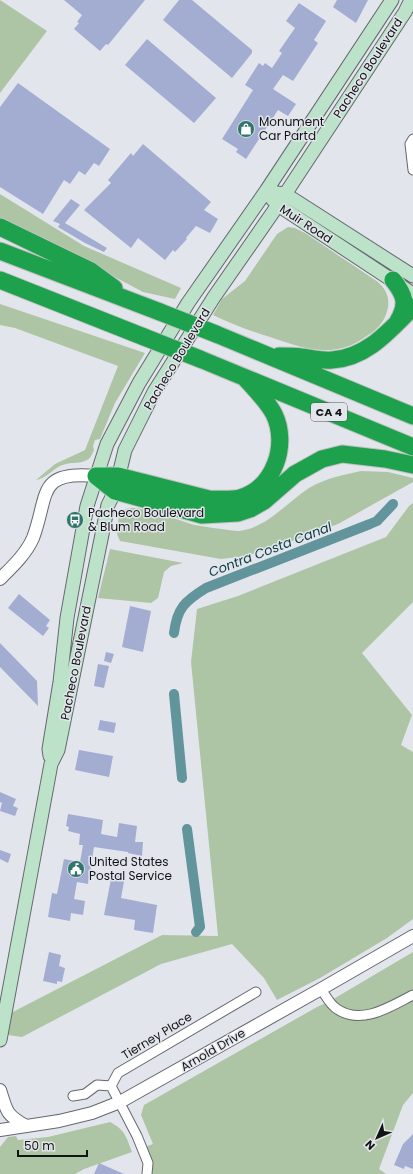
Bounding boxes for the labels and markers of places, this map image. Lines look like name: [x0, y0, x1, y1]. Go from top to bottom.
place label: Monument Car Partd: [259, 113, 324, 144]
shop icon: Monument Car Partd: [236, 119, 256, 139]
place label: Pacheco Boulevard & Blum Road: [88, 504, 204, 535]
bus stop icon: Pacheco Boulevard & Blum Road: [65, 510, 85, 530]
place label: United States Postal Service: [89, 853, 172, 884]
public building icon: United States Postal Service: [66, 859, 86, 879]

